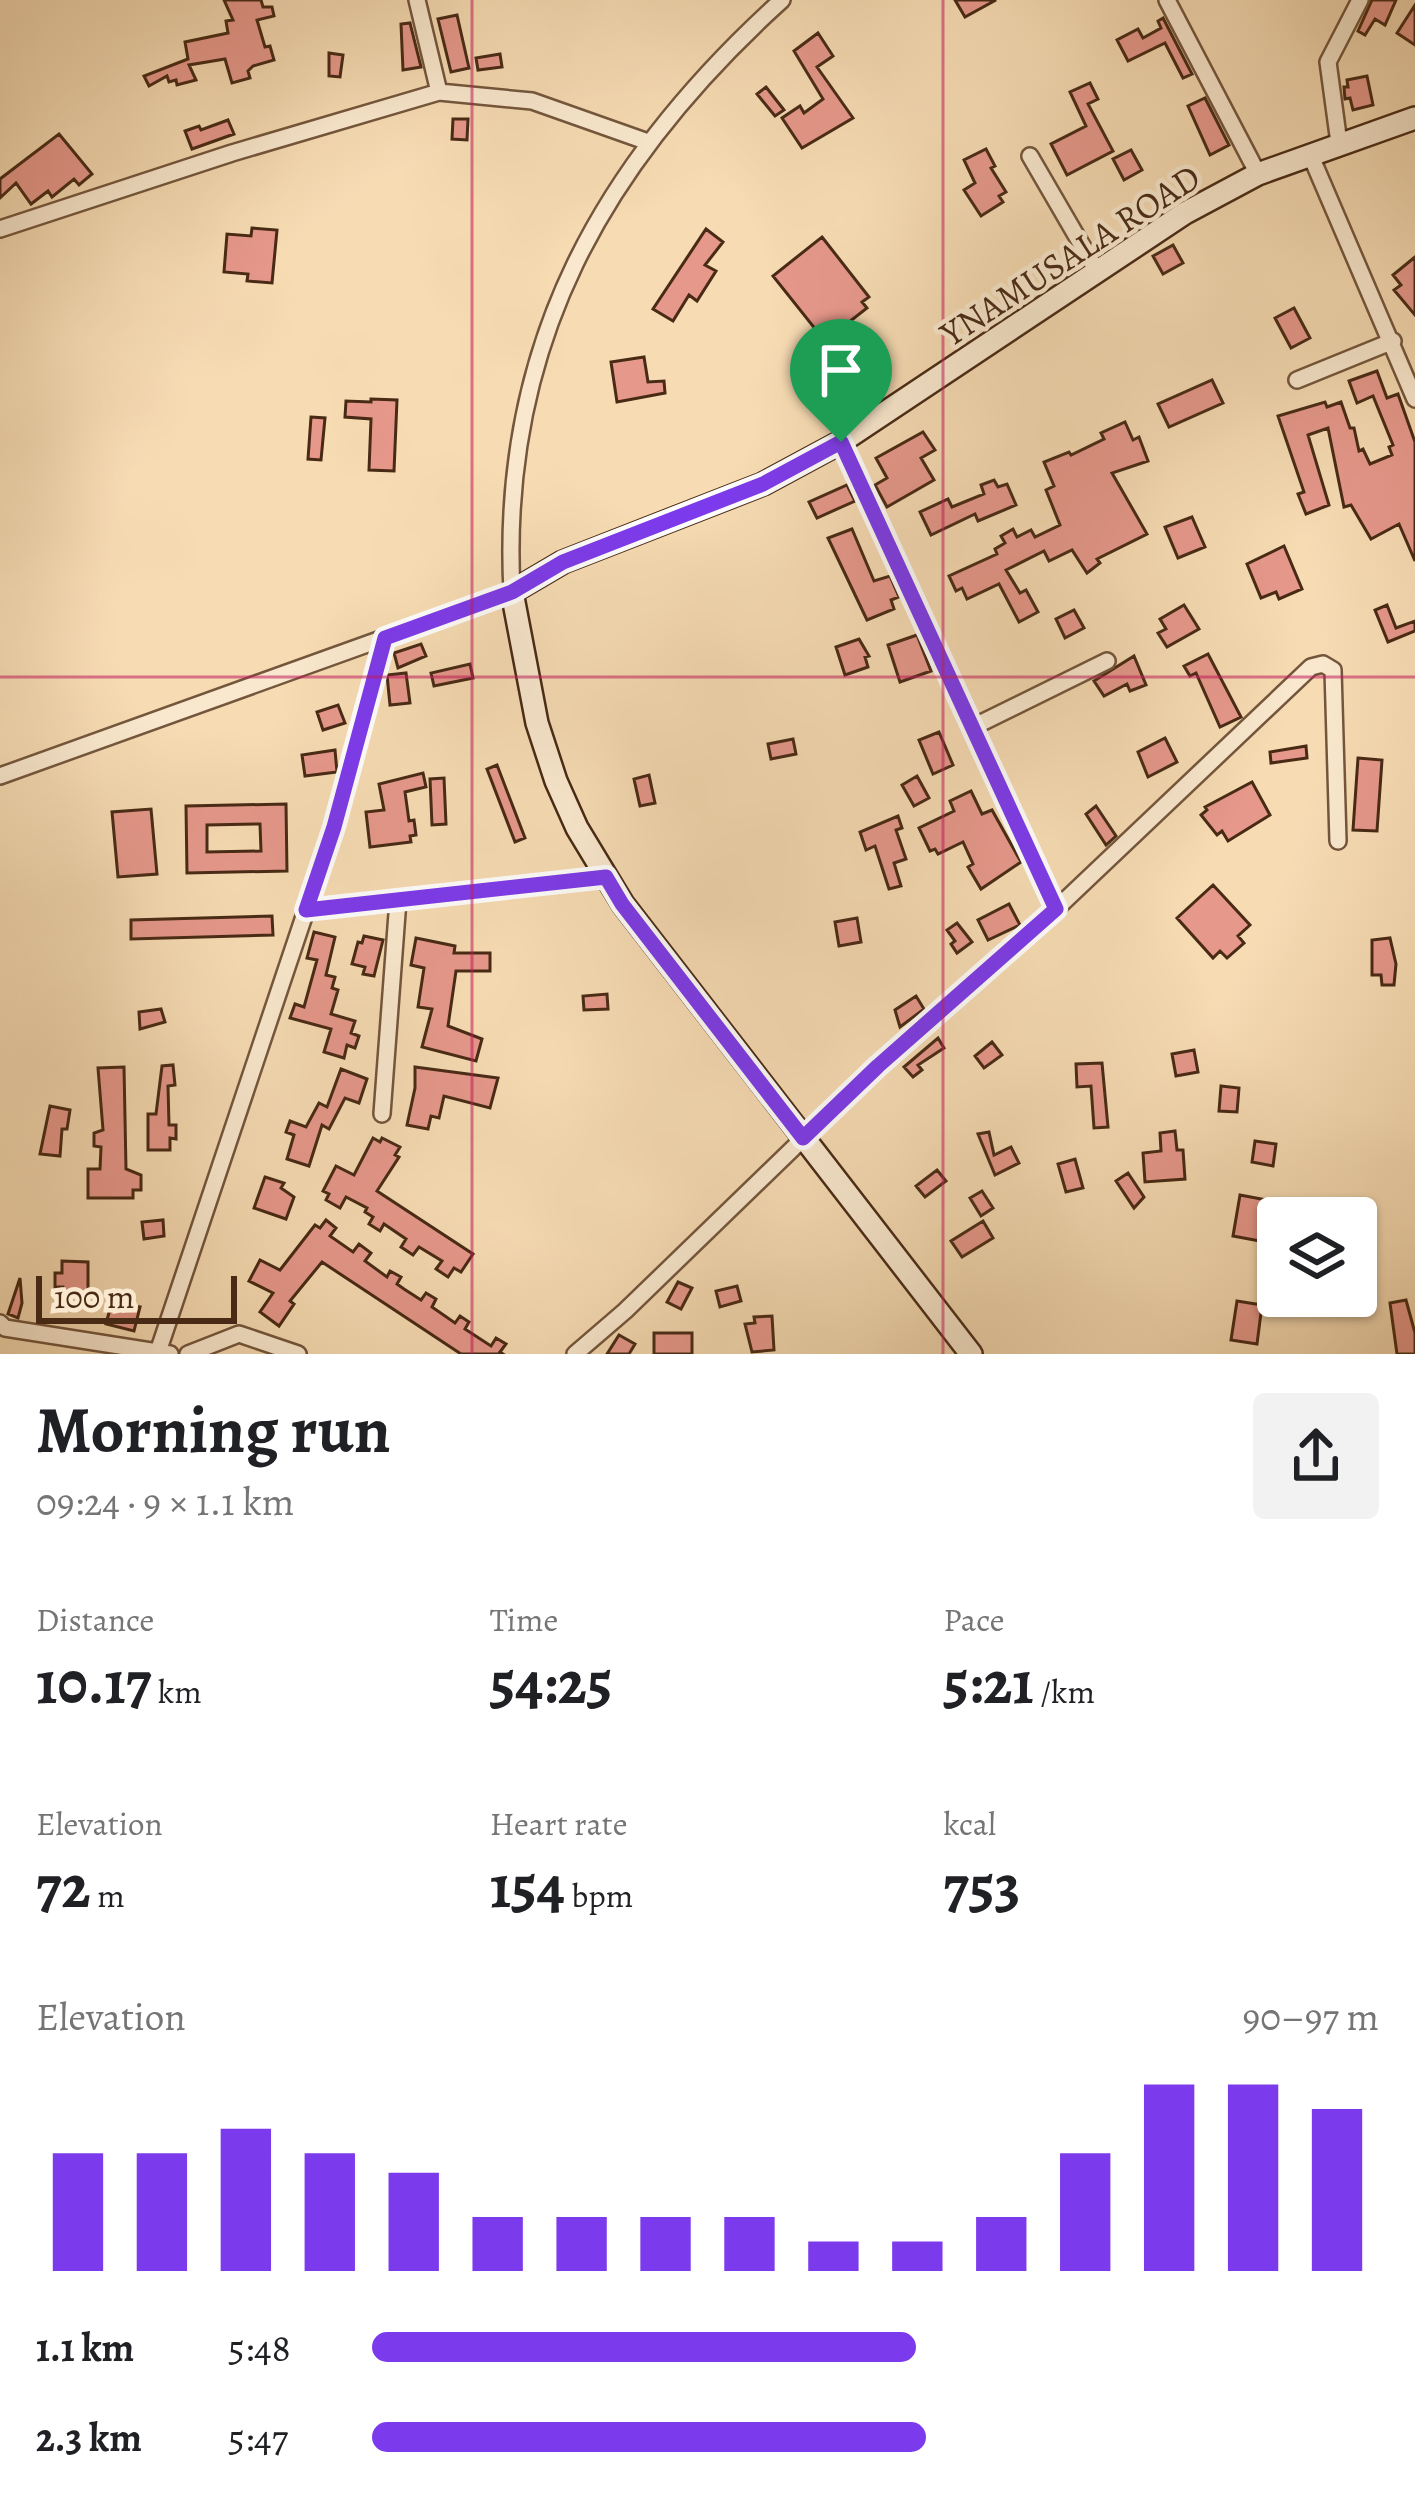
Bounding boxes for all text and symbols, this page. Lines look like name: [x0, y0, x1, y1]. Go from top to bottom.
street label: YNAMUSALA ROAD: [930, 153, 1210, 358]
pin: [790, 319, 892, 442]
icon: arrive: [808, 337, 874, 403]
map controls: [1257, 1197, 1377, 1317]
button: layers: [1257, 1197, 1377, 1317]
scale bar: [36, 1270, 237, 1323]
text: 100 m: [54, 1274, 134, 1319]
text: Morning run: [36, 1385, 391, 1475]
button: share: [1253, 1393, 1379, 1519]
text: 09:24 · 9 × 1.1 km: [36, 1475, 294, 1528]
text: Distance: [36, 1597, 154, 1642]
text: Time: [490, 1597, 558, 1642]
text: Pace: [943, 1597, 1005, 1642]
text: 10.17: [36, 1642, 151, 1724]
text: 54:25: [490, 1642, 612, 1724]
text: 5:21: [943, 1642, 1034, 1724]
text: km: [151, 1669, 202, 1714]
text: /km: [1034, 1669, 1095, 1714]
text: Elevation: [36, 1801, 163, 1846]
text: Heart rate: [490, 1801, 627, 1846]
text: kcal: [943, 1801, 996, 1846]
text: 72: [36, 1846, 91, 1928]
text: 154: [490, 1846, 565, 1928]
text: 753: [943, 1846, 1020, 1928]
text: m: [91, 1873, 125, 1918]
text: bpm: [565, 1873, 633, 1918]
text: Elevation: [36, 1990, 186, 2043]
text: 90–97 m: [1242, 1990, 1379, 2043]
text: 1.1 km: [36, 2321, 134, 2374]
text: 5:48: [228, 2321, 291, 2374]
text: 2.3 km: [36, 2411, 142, 2464]
text: 5:47: [228, 2411, 288, 2464]

